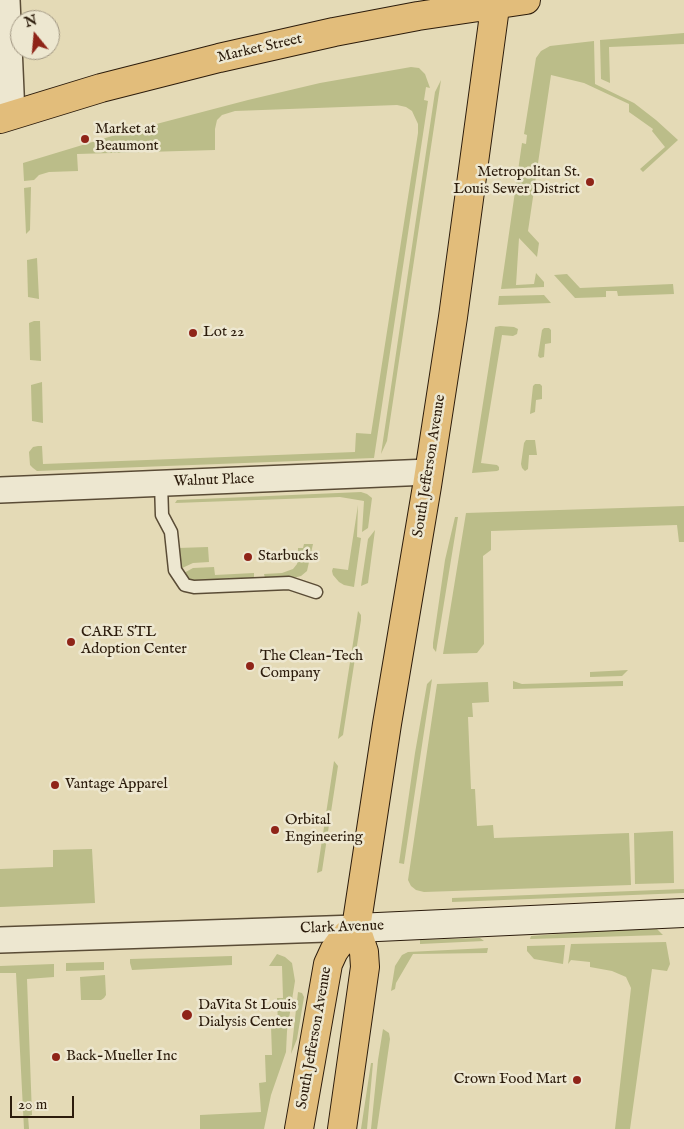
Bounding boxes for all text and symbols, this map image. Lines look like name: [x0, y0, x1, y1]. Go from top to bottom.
north arrow: [10, 10, 60, 60]
text: N: [22, 11, 39, 32]
street label: Market Street: [216, 30, 304, 68]
place label: Market at Beaumont: [95, 121, 159, 156]
marker: Market at Beaumont: [79, 133, 91, 145]
place label: Metropolitan St. Louis Sewer District: [453, 164, 580, 199]
marker: Metropolitan St. Louis Sewer District: [584, 176, 596, 188]
place label: Lot 22: [203, 324, 244, 342]
marker: Lot 22: [187, 327, 199, 339]
street label: South Jefferson Avenue: [410, 393, 450, 539]
street label: Walnut Place: [173, 471, 255, 491]
place label: Starbucks: [258, 548, 318, 566]
marker: Starbucks: [242, 551, 254, 563]
place label: CARE STL Adoption Center: [81, 624, 187, 659]
marker: CARE STL Adoption Center: [65, 636, 77, 648]
place label: The Clean-Tech Company: [260, 648, 363, 683]
marker: The Clean-Tech Company: [244, 660, 256, 672]
place label: Vantage Apparel: [65, 776, 168, 794]
marker: Vantage Apparel: [49, 779, 61, 791]
place label: Orbital Engineering: [285, 812, 363, 847]
marker: Orbital Engineering: [269, 824, 281, 836]
street label: Clark Avenue: [300, 918, 384, 938]
street label: South Jefferson Avenue: [294, 965, 336, 1111]
place label: DaVita St Louis Dialysis Center: [198, 997, 297, 1032]
marker: DaVita St Louis Dialysis Center: [180, 1008, 194, 1022]
place label: Back-Mueller Inc: [66, 1048, 177, 1066]
marker: Back-Mueller Inc: [50, 1051, 62, 1063]
place label: Crown Food Mart: [454, 1071, 567, 1089]
marker: Crown Food Mart: [571, 1074, 583, 1086]
scale bar: [12, 1086, 76, 1118]
text: 20 m: [18, 1095, 47, 1114]

